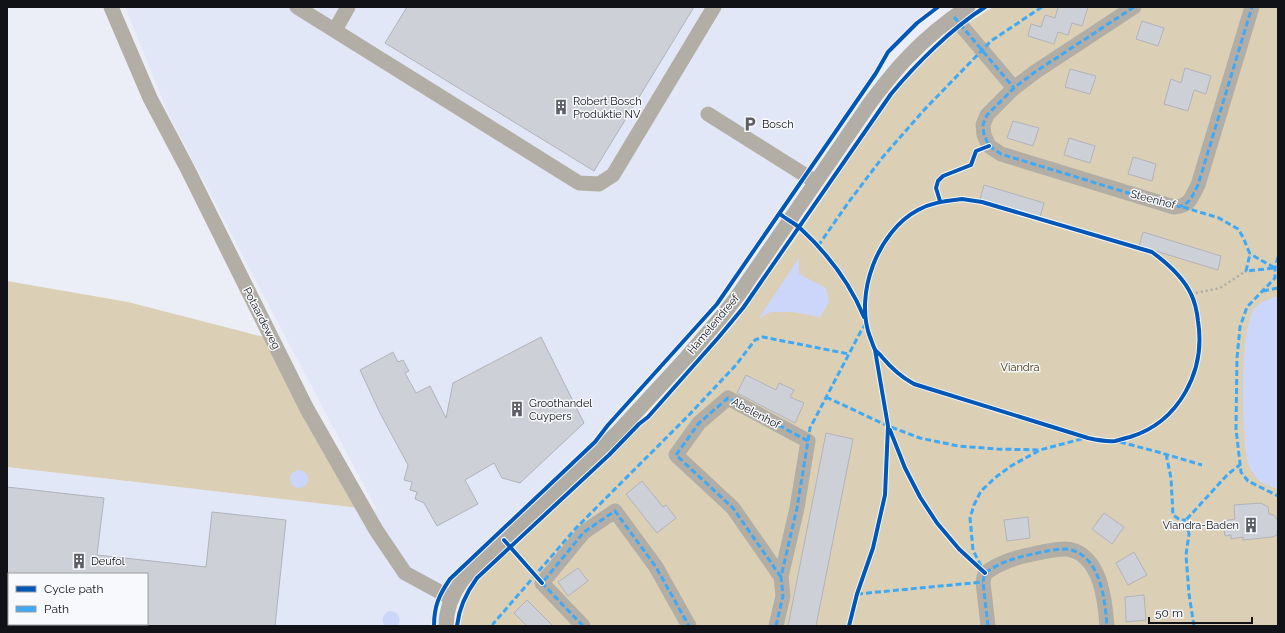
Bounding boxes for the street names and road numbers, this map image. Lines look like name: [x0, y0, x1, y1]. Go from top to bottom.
street label: Steenhof: [1129, 187, 1177, 212]
street label: Potaardeweg: [240, 285, 283, 351]
street label: Hamelendreef: [685, 292, 742, 357]
street label: Abelenhof: [729, 395, 783, 432]

